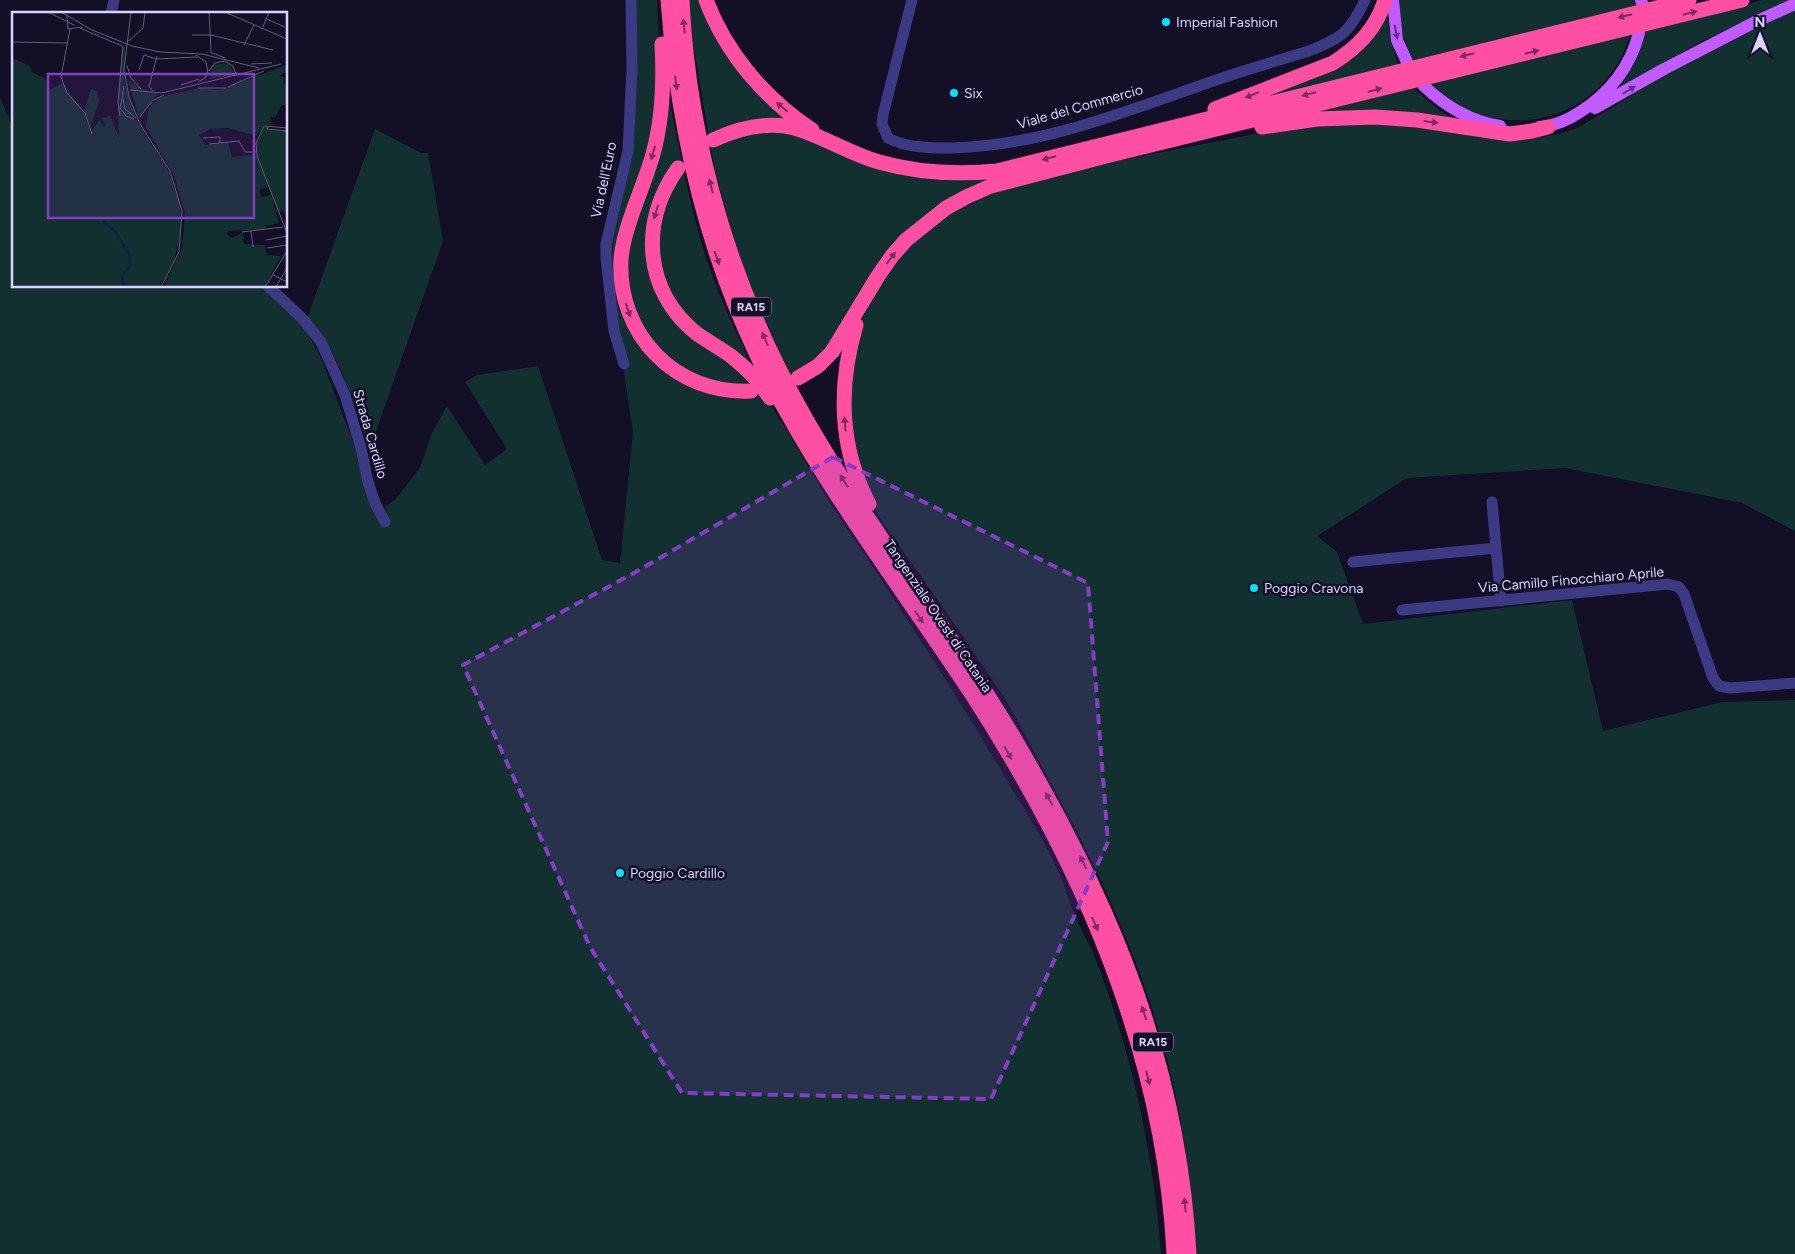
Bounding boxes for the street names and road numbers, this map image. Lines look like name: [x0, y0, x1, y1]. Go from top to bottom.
street label: Viale del Commercio: [1015, 81, 1145, 133]
street label: Via dell'Euro: [588, 140, 620, 220]
road number: RA15: [731, 298, 771, 316]
street label: Strada Cardillo: [349, 387, 391, 481]
street label: Tangenziale Ovest di Catania: [880, 536, 996, 696]
street label: Via Camillo Finocchiaro Aprile: [1477, 563, 1665, 597]
road number: RA15: [1133, 1032, 1173, 1052]

